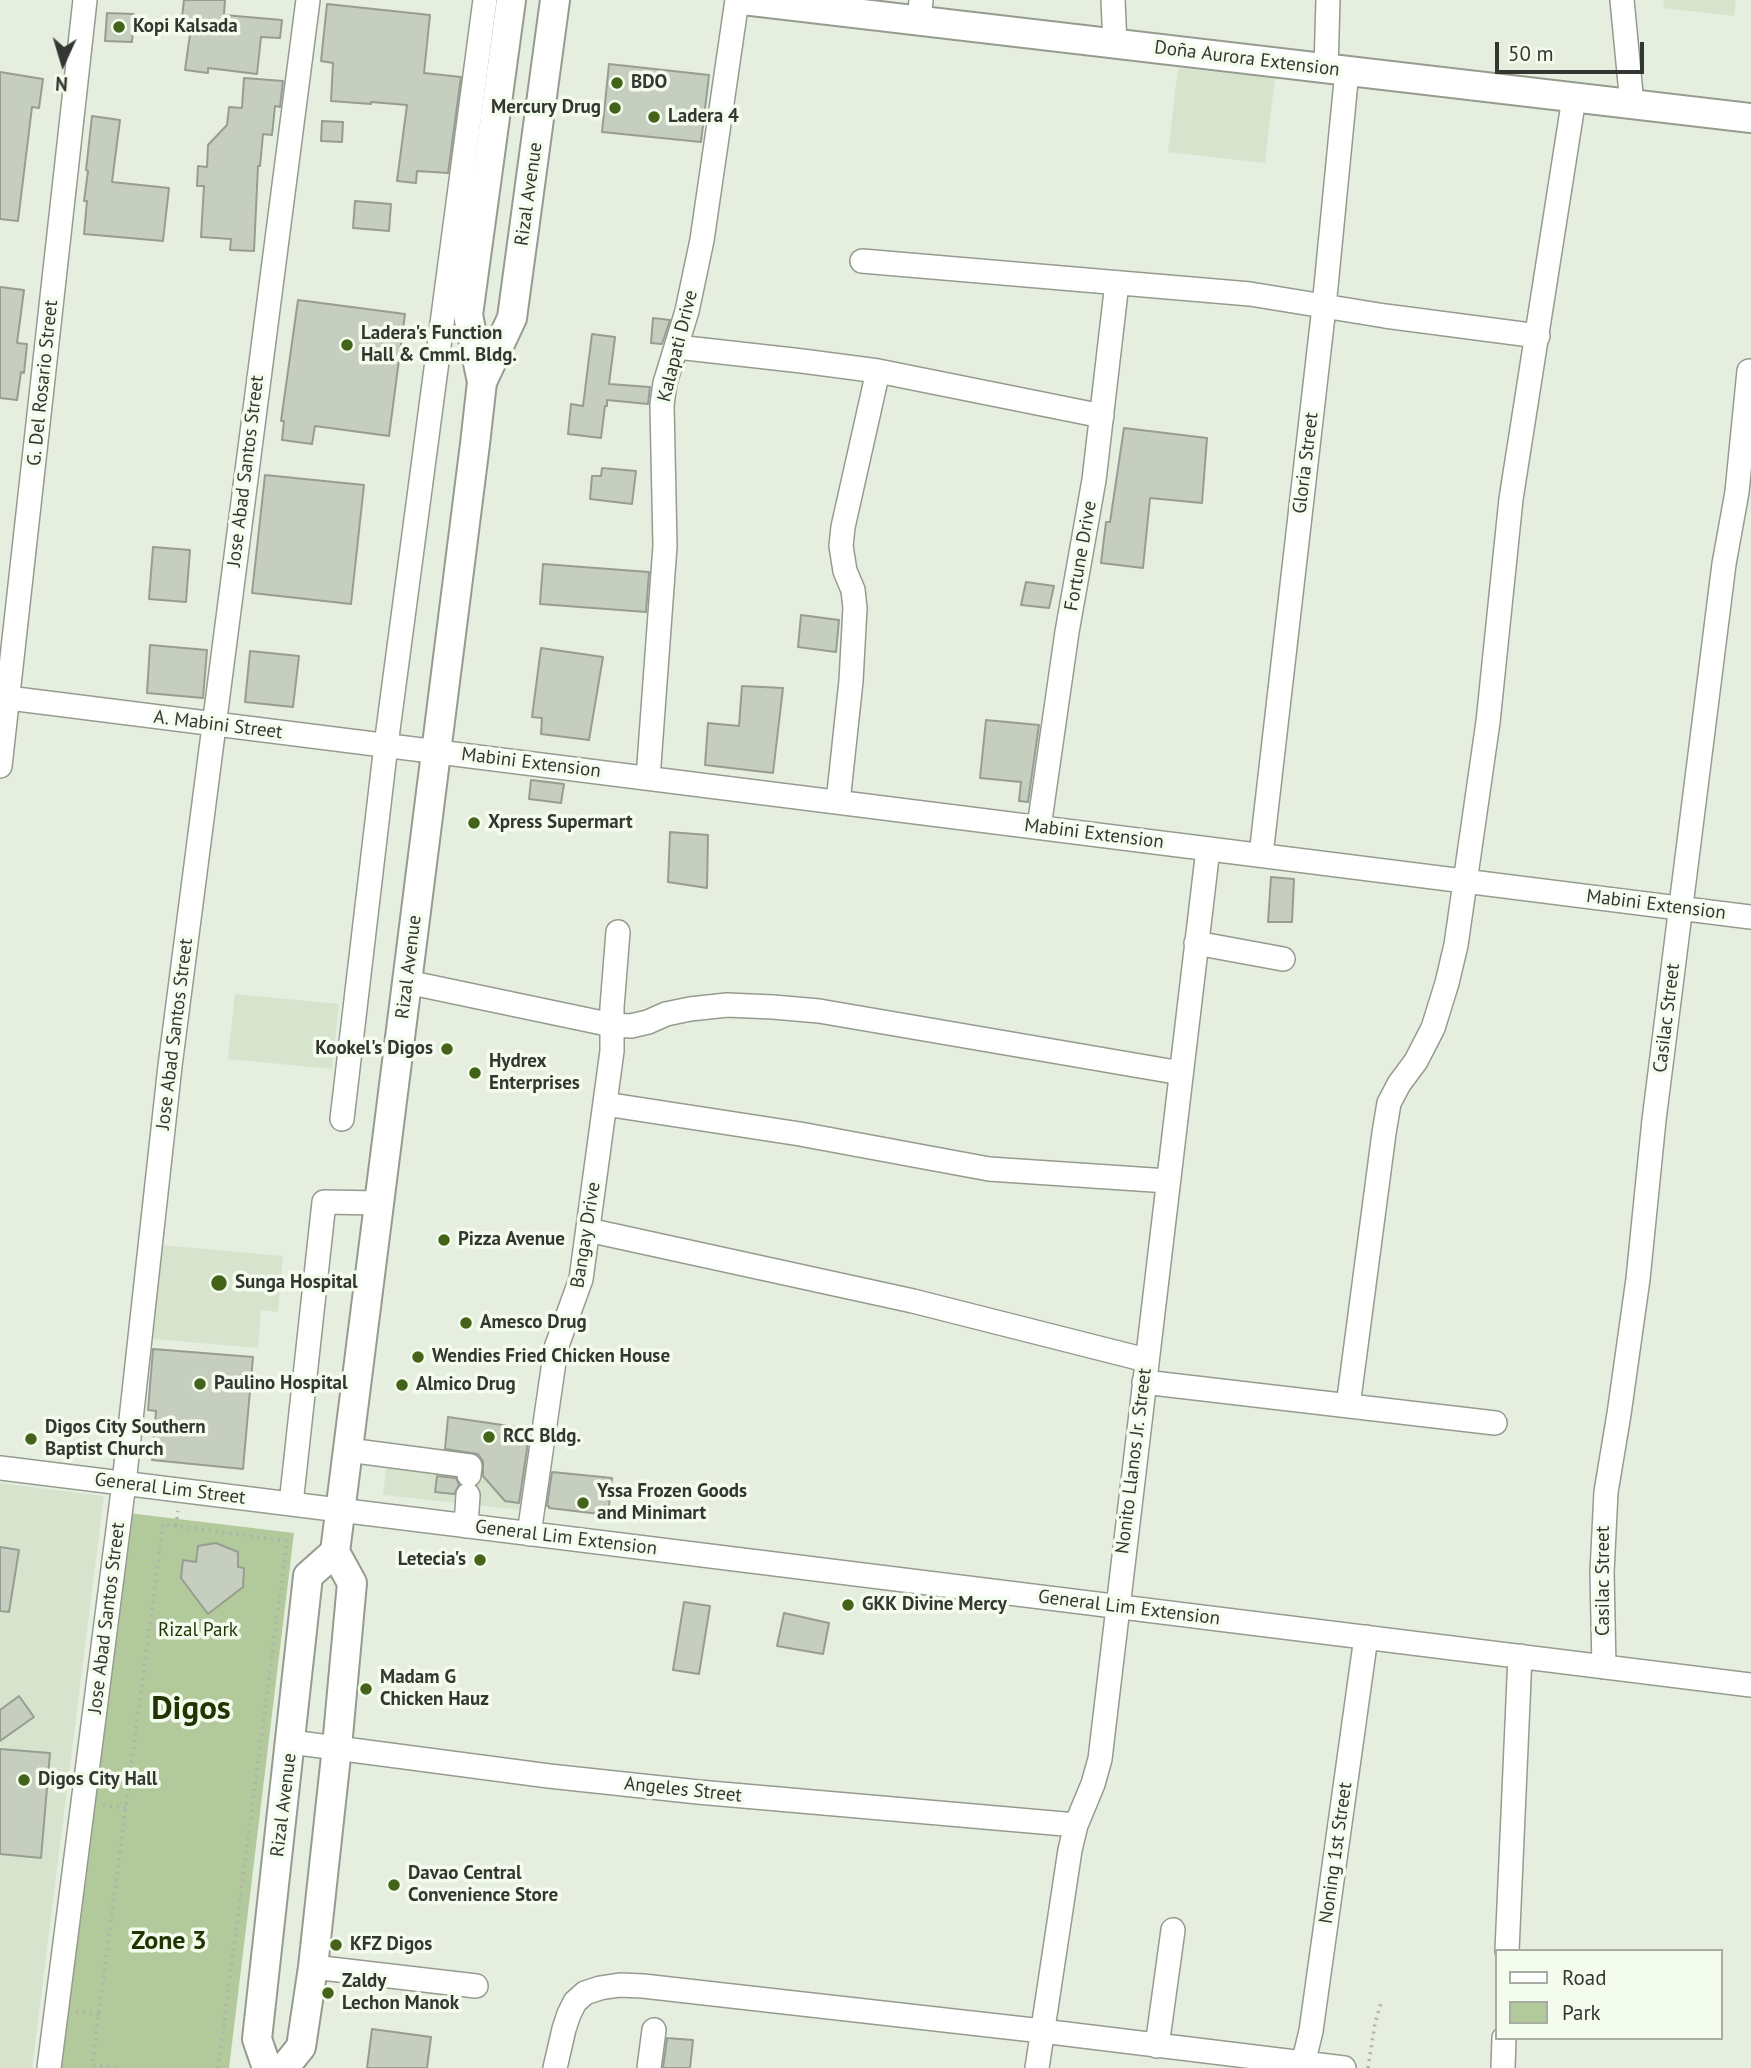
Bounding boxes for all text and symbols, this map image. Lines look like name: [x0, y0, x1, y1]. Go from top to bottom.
place label: Kopi Kalsada: [133, 16, 238, 38]
marker: Kopi Kalsada: [111, 19, 127, 35]
north arrow: [28, 28, 98, 98]
scale bar: [1499, 28, 1648, 72]
street label: Doña Aurora Extension: [1153, 36, 1341, 82]
text: 50 m: [1508, 40, 1554, 67]
text: N: [54, 72, 69, 96]
place label: BDO: [631, 72, 667, 94]
marker: BDO: [609, 75, 625, 91]
place label: Mercury Drug: [491, 97, 601, 119]
marker: Mercury Drug: [607, 100, 623, 116]
place label: Ladera 4: [668, 106, 739, 128]
marker: Ladera 4: [646, 109, 662, 125]
street label: Rizal Avenue: [510, 141, 548, 247]
street label: Kalapati Drive: [653, 288, 703, 404]
street label: G. Del Rosario Street: [23, 299, 63, 467]
place label: Ladera's Function Hall & Cmml. Bldg.: [361, 323, 517, 367]
marker: Ladera's Function Hall & Cmml. Bldg.: [339, 337, 355, 353]
street label: Jose Abad Santos Street: [223, 374, 269, 568]
street label: Gloria Street: [1288, 411, 1324, 515]
street label: Fortune Drive: [1060, 499, 1102, 613]
street label: A. Mabini Street: [152, 706, 284, 744]
street label: Mabini Extension: [460, 743, 602, 783]
place label: Xpress Supermart: [488, 812, 633, 834]
street label: Mabini Extension: [1023, 814, 1165, 854]
marker: Xpress Supermart: [466, 815, 482, 831]
street label: Mabini Extension: [1585, 885, 1727, 925]
street label: Rizal Avenue: [391, 914, 427, 1020]
street label: Jose Abad Santos Street: [152, 937, 198, 1131]
street label: Casilac Street: [1649, 962, 1685, 1074]
place label: Kookel's Digos: [315, 1038, 433, 1060]
marker: Kookel's Digos: [439, 1041, 455, 1057]
place label: Hydrex Enterprises: [489, 1051, 580, 1095]
marker: Hydrex Enterprises: [467, 1065, 483, 1081]
street label: Bangay Drive: [566, 1180, 606, 1290]
place label: Pizza Avenue: [458, 1229, 565, 1251]
marker: Pizza Avenue: [436, 1232, 452, 1248]
place label: Sunga Hospital: [235, 1272, 358, 1294]
marker: Sunga Hospital: [209, 1273, 229, 1293]
place label: Amesco Drug: [480, 1312, 587, 1334]
marker: Amesco Drug: [458, 1315, 474, 1331]
place label: Wendies Fried Chicken House: [432, 1346, 670, 1368]
marker: Wendies Fried Chicken House: [410, 1349, 426, 1365]
street label: Nonito Llanos Jr. Street: [1111, 1367, 1157, 1555]
place label: Paulino Hospital: [214, 1373, 348, 1395]
place label: Almico Drug: [416, 1374, 516, 1396]
marker: Paulino Hospital: [192, 1376, 208, 1392]
marker: Almico Drug: [394, 1377, 410, 1393]
place label: Digos City Southern Baptist Church: [45, 1417, 206, 1461]
place label: RCC Bldg.: [503, 1426, 581, 1448]
marker: RCC Bldg.: [481, 1429, 497, 1445]
marker: Digos City Southern Baptist Church: [23, 1431, 39, 1447]
street label: General Lim Street: [93, 1468, 247, 1510]
place label: Yssa Frozen Goods and Minimart: [597, 1481, 747, 1525]
marker: Yssa Frozen Goods and Minimart: [575, 1495, 591, 1511]
street label: General Lim Extension: [474, 1516, 658, 1560]
street label: Jose Abad Santos Street: [84, 1521, 130, 1715]
street label: Casilac Street: [1593, 1526, 1615, 1636]
place label: Letecia's: [398, 1549, 466, 1571]
marker: Letecia's: [472, 1552, 488, 1568]
street label: General Lim Extension: [1037, 1586, 1221, 1630]
place label: GKK Divine Mercy: [862, 1594, 1007, 1616]
marker: GKK Divine Mercy: [840, 1597, 856, 1613]
park label: Rizal Park: [158, 1620, 238, 1642]
place label: Madam G Chicken Hauz: [380, 1667, 489, 1711]
marker: Madam G Chicken Hauz: [358, 1681, 374, 1697]
district label: Digos: [151, 1690, 231, 1730]
street label: Rizal Avenue: [266, 1752, 302, 1858]
place label: Digos City Hall: [38, 1769, 157, 1791]
marker: Digos City Hall: [16, 1772, 32, 1788]
street label: Angeles Street: [623, 1772, 743, 1808]
street label: Noning 1st Street: [1315, 1781, 1357, 1925]
place label: Davao Central Convenience Store: [408, 1863, 558, 1907]
marker: Davao Central Convenience Store: [386, 1877, 402, 1893]
district label: Zone 3: [131, 1926, 207, 1958]
place label: KFZ Digos: [350, 1934, 432, 1956]
marker: KFZ Digos: [328, 1937, 344, 1953]
legend: [1496, 1949, 1723, 2040]
text: Road: [1562, 1964, 1606, 1991]
place label: Zaldy Lechon Manok: [342, 1971, 459, 2015]
marker: Zaldy Lechon Manok: [320, 1985, 336, 2001]
text: Park: [1562, 1999, 1601, 2026]

